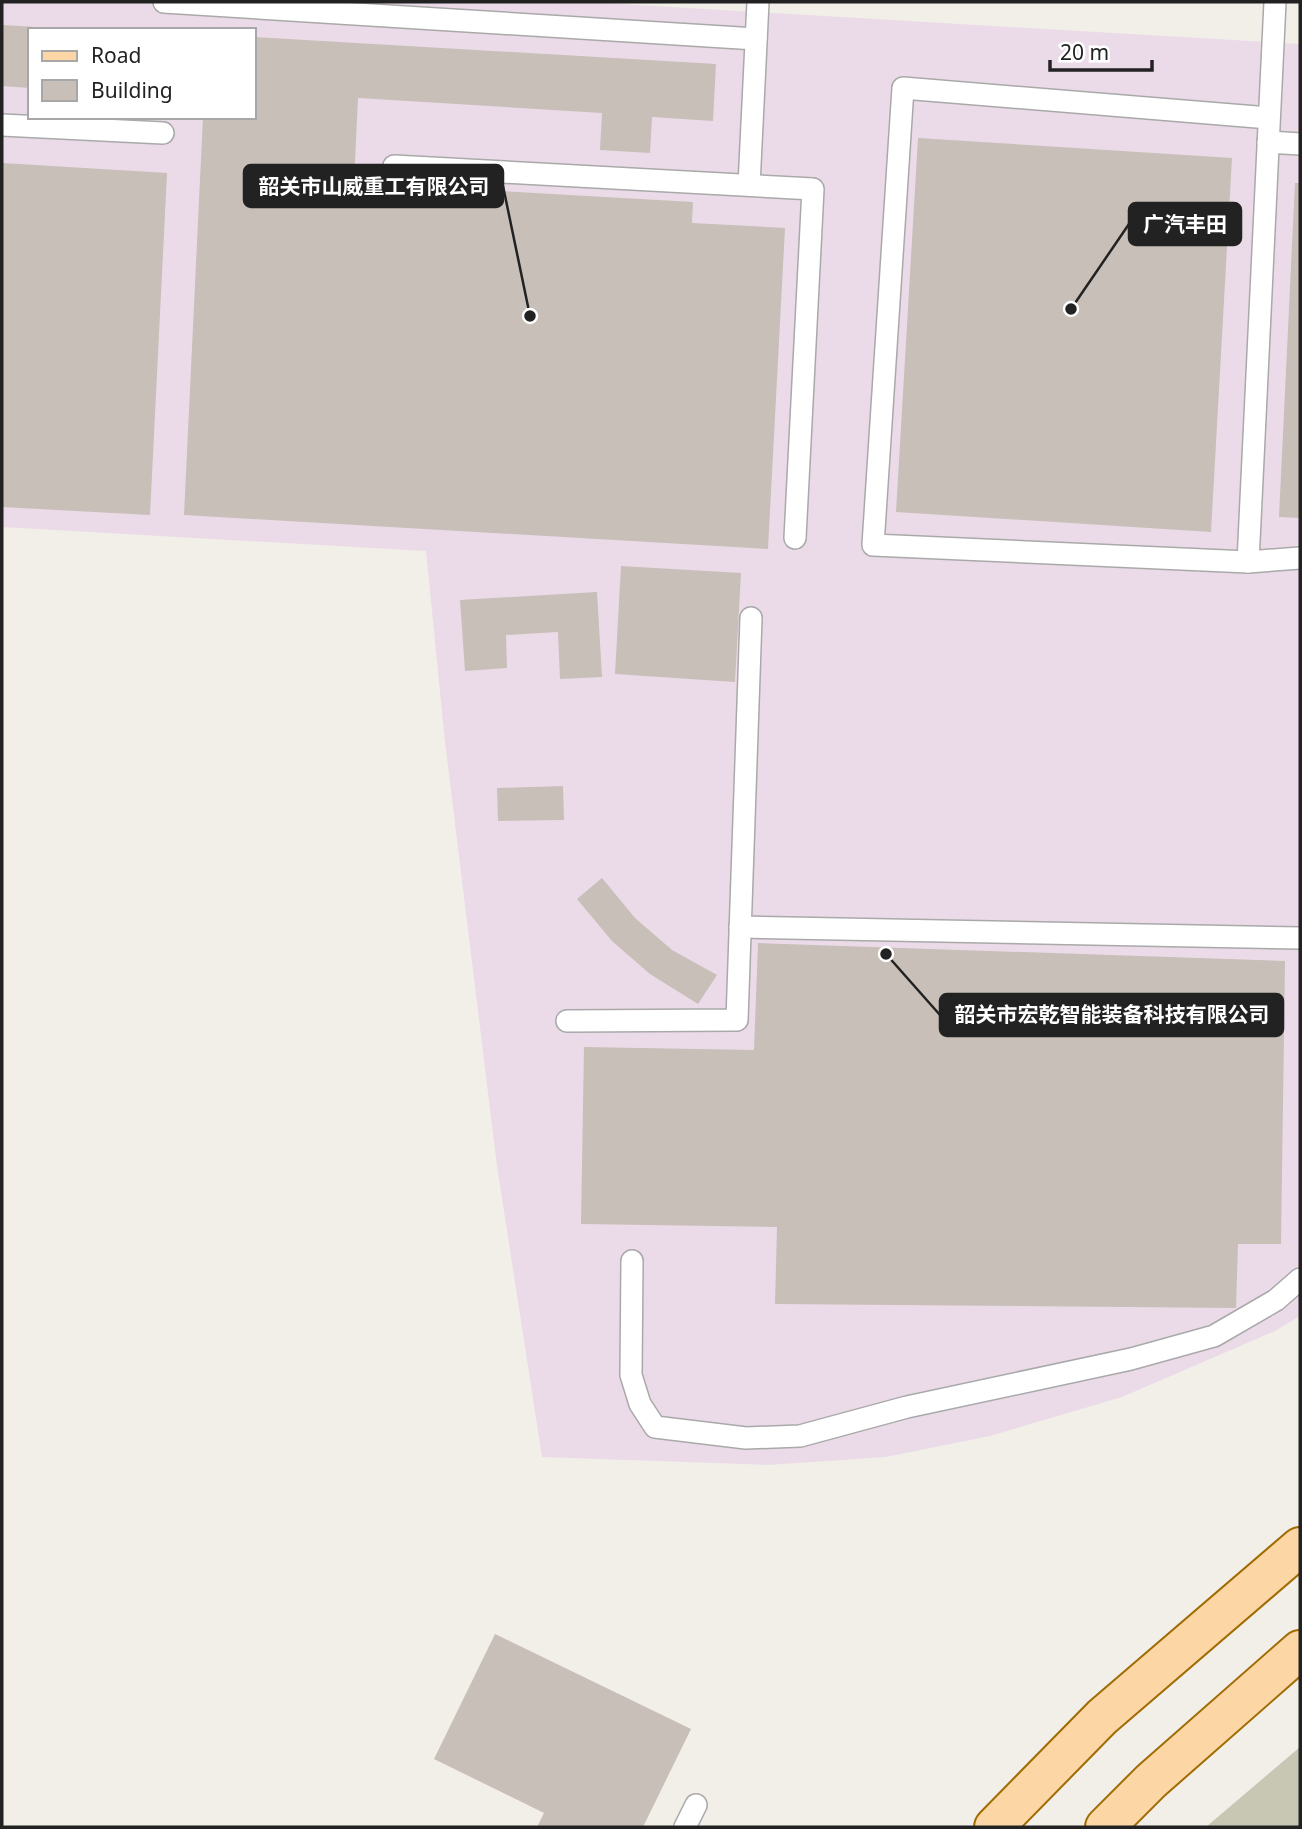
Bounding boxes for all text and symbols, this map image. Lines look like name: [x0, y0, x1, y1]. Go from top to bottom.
legend: [28, 28, 256, 119]
scale bar: [1050, 28, 1152, 72]
text: 20 m: [1060, 38, 1109, 66]
text: Road: [91, 41, 141, 69]
text: Building: [91, 76, 173, 104]
callout: 韶关市山威重工有限公司: [244, 165, 503, 207]
text: 韶关市山威重工有限公司: [259, 172, 490, 200]
callout: 广汽丰田: [1129, 203, 1241, 245]
text: 广汽丰田: [1143, 210, 1227, 238]
callout: 韶关市宏乾智能装备科技有限公司: [940, 994, 1283, 1036]
text: 韶关市宏乾智能装备科技有限公司: [955, 1000, 1270, 1028]

